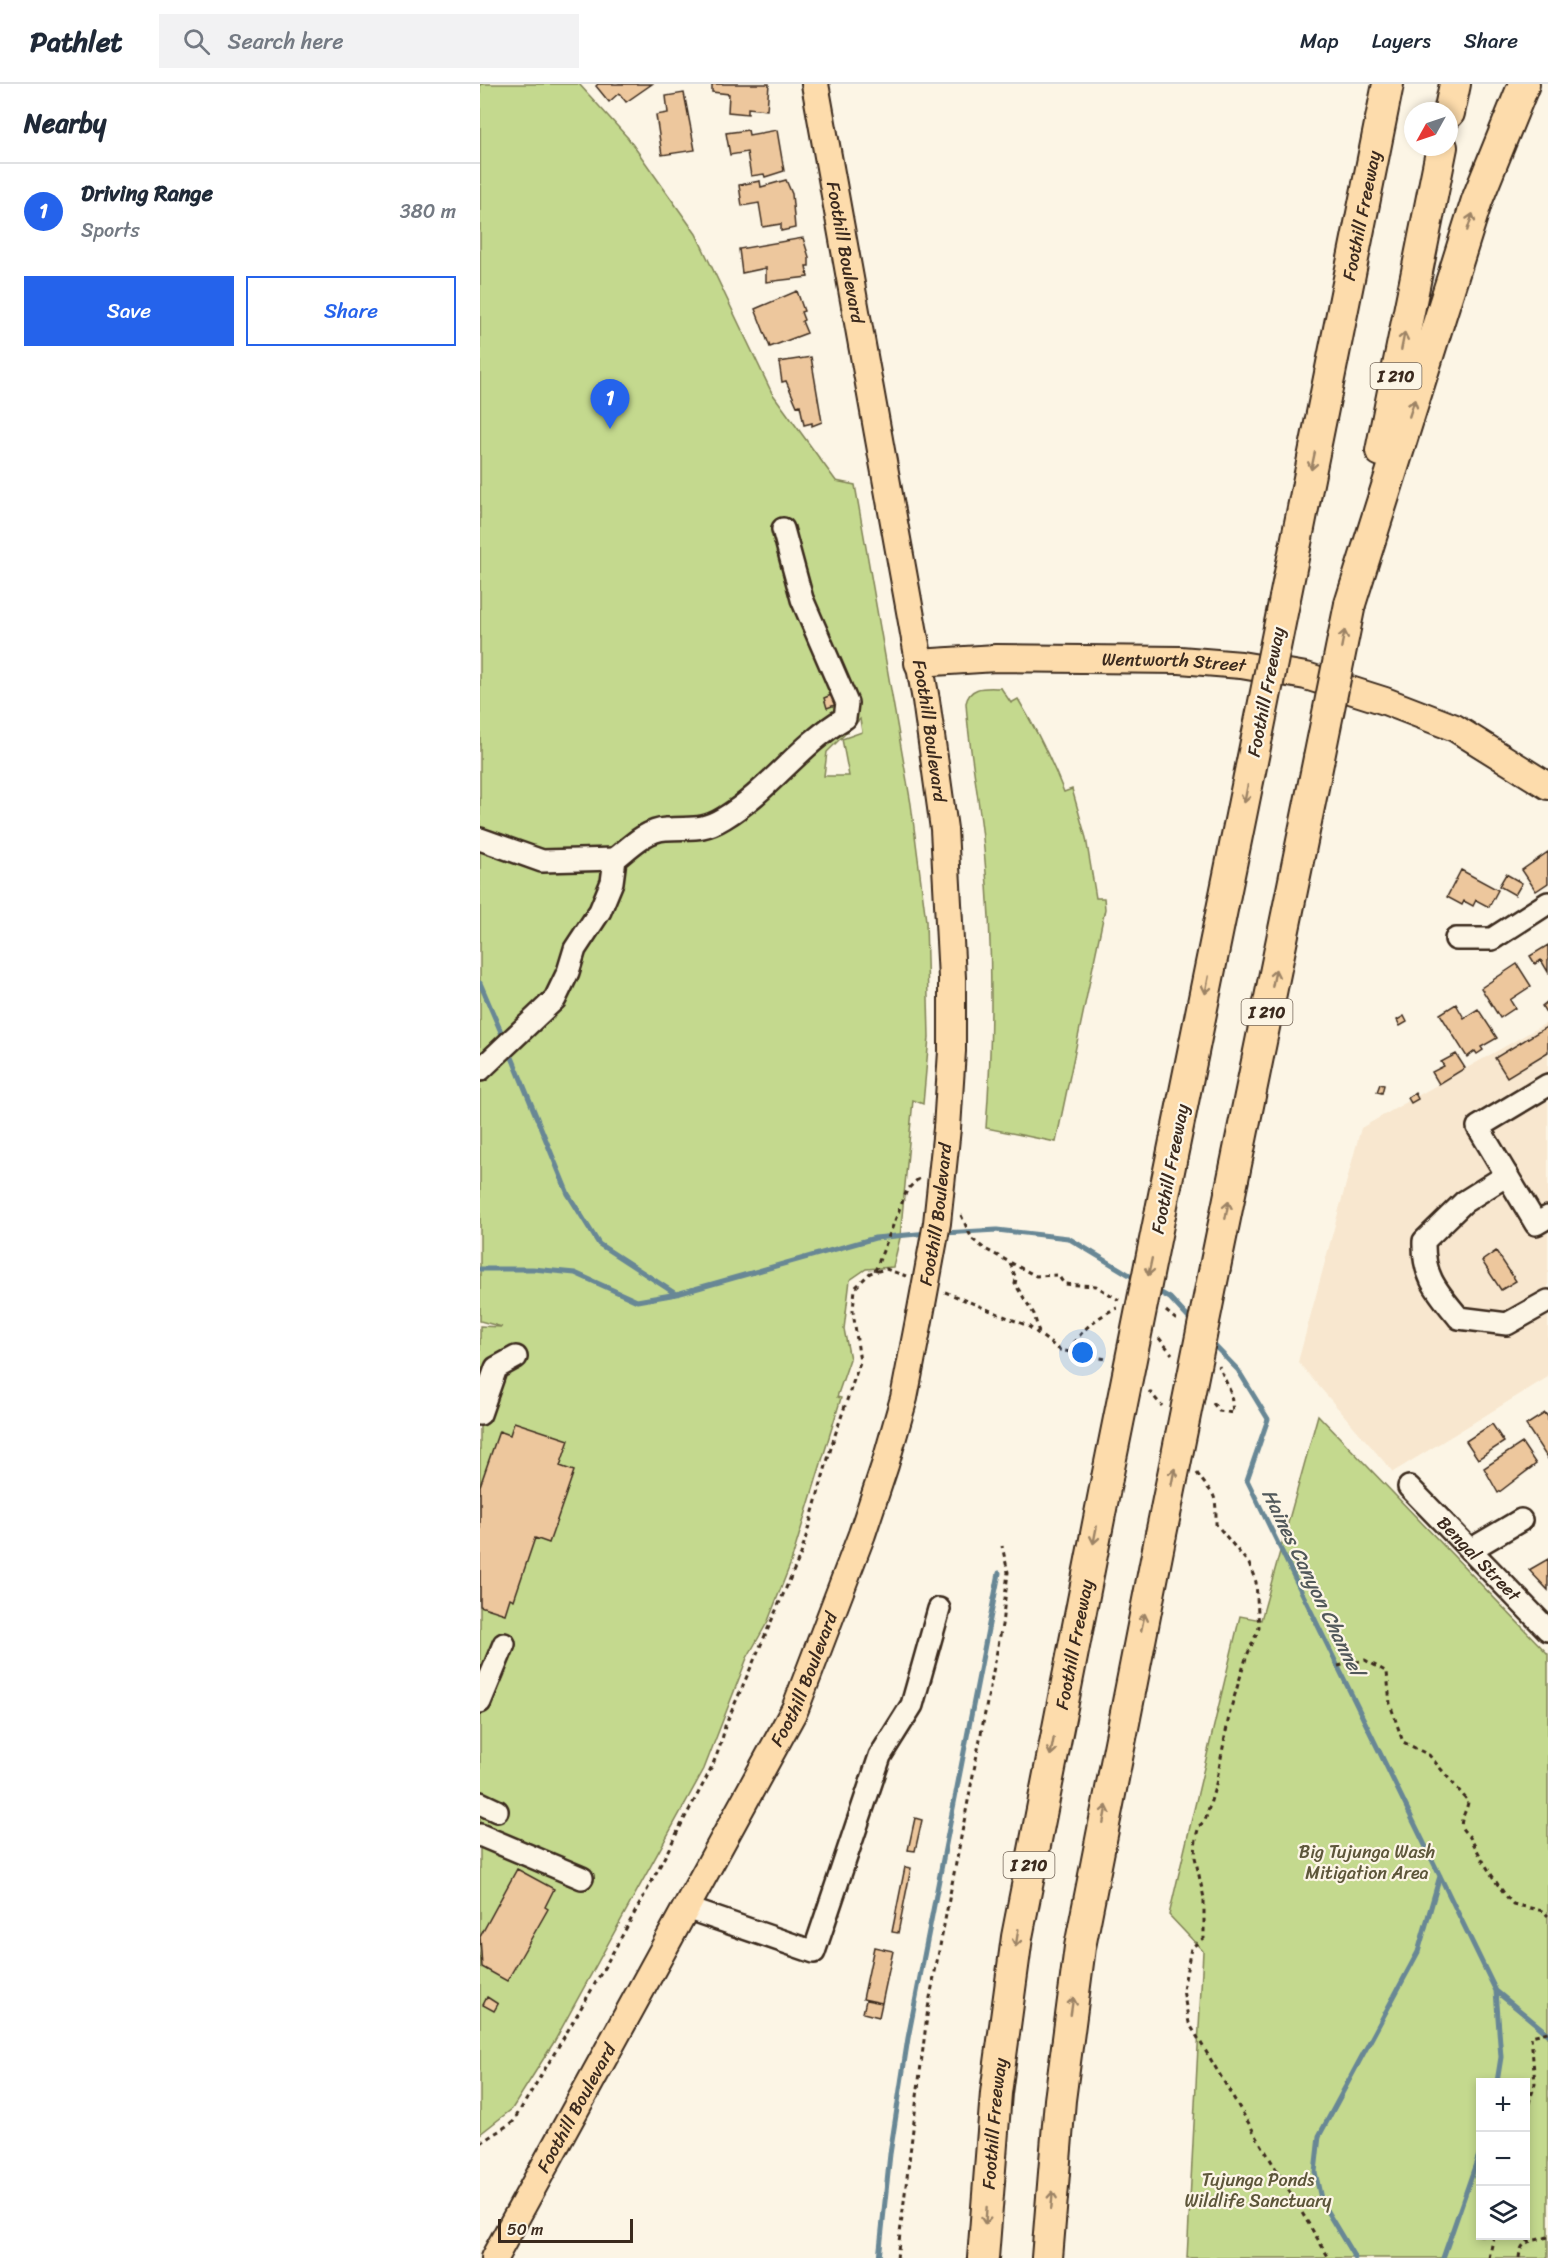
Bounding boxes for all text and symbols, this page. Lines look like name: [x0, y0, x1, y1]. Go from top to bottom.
search box: [159, 14, 579, 68]
text: Pathlet: [30, 17, 123, 66]
text: Search here: [228, 22, 343, 61]
text: Map: [1300, 22, 1339, 60]
text: Layers: [1372, 22, 1431, 60]
text: Share: [1464, 22, 1518, 60]
icon: search: [180, 25, 213, 58]
text: Nearby: [24, 100, 106, 146]
north arrow: [1404, 102, 1458, 156]
street label: Foothill Freeway: [1333, 147, 1390, 283]
text: Driving Range: [81, 174, 213, 213]
street label: Foothill Boulevard: [817, 179, 874, 327]
text: 1: [39, 194, 48, 229]
text: 380 m: [400, 194, 456, 229]
text: Sports: [81, 213, 140, 248]
one-way arrow: [1465, 213, 1476, 232]
button: Save: [24, 276, 234, 346]
button: Share: [246, 276, 456, 346]
one-way arrow: [1398, 332, 1409, 351]
road number: I 210: [1370, 363, 1422, 389]
pin: 1: [590, 380, 630, 429]
one-way arrow: [1407, 399, 1418, 418]
one-way arrow: [1307, 451, 1318, 470]
street label: Foothill Freeway: [1238, 624, 1294, 760]
one-way arrow: [1338, 629, 1349, 649]
street label: Wentworth Street: [1102, 643, 1249, 682]
street label: Foothill Boulevard: [903, 657, 956, 806]
one-way arrow: [1240, 784, 1251, 804]
one-way arrow: [1269, 968, 1280, 988]
one-way arrow: [1201, 975, 1212, 995]
road number: I 210: [1242, 999, 1292, 1025]
street label: Foothill Freeway: [1142, 1101, 1198, 1237]
street label: Foothill Boulevard: [910, 1140, 961, 1288]
one-way arrow: [1222, 1201, 1233, 1220]
one-way arrow: [1143, 1258, 1155, 1277]
your location: [1068, 1338, 1097, 1367]
one-way arrow: [1168, 1467, 1179, 1487]
water label: Haines Canyon Channel: [1252, 1482, 1375, 1686]
street label: Bengal Street: [1429, 1508, 1529, 1610]
one-way arrow: [1089, 1525, 1100, 1544]
street label: Foothill Freeway: [1046, 1576, 1103, 1712]
street label: Foothill Boulevard: [761, 1606, 847, 1753]
one-way arrow: [1138, 1613, 1149, 1633]
one-way arrow: [1046, 1736, 1057, 1756]
one-way arrow: [1100, 1804, 1111, 1824]
park label: Big Tujunga Wash Mitigation Area: [1299, 1836, 1435, 1889]
road number: I 210: [1004, 1852, 1054, 1878]
one-way arrow: [1011, 1928, 1022, 1948]
one-way arrow: [1067, 1996, 1078, 2016]
street label: Foothill Boulevard: [528, 2036, 625, 2179]
street label: Foothill Freeway: [972, 2055, 1017, 2190]
map controls: [1476, 2078, 1530, 2240]
button: +: [1476, 2078, 1530, 2132]
button: −: [1476, 2132, 1530, 2186]
park label: Tujunga Ponds Wildlife Sanctuary: [1184, 2164, 1332, 2217]
button: layers: [1476, 2186, 1530, 2240]
one-way arrow: [1047, 2190, 1058, 2210]
one-way arrow: [980, 2205, 991, 2225]
text: 50 m: [507, 2215, 543, 2244]
scale bar: [498, 2216, 633, 2244]

